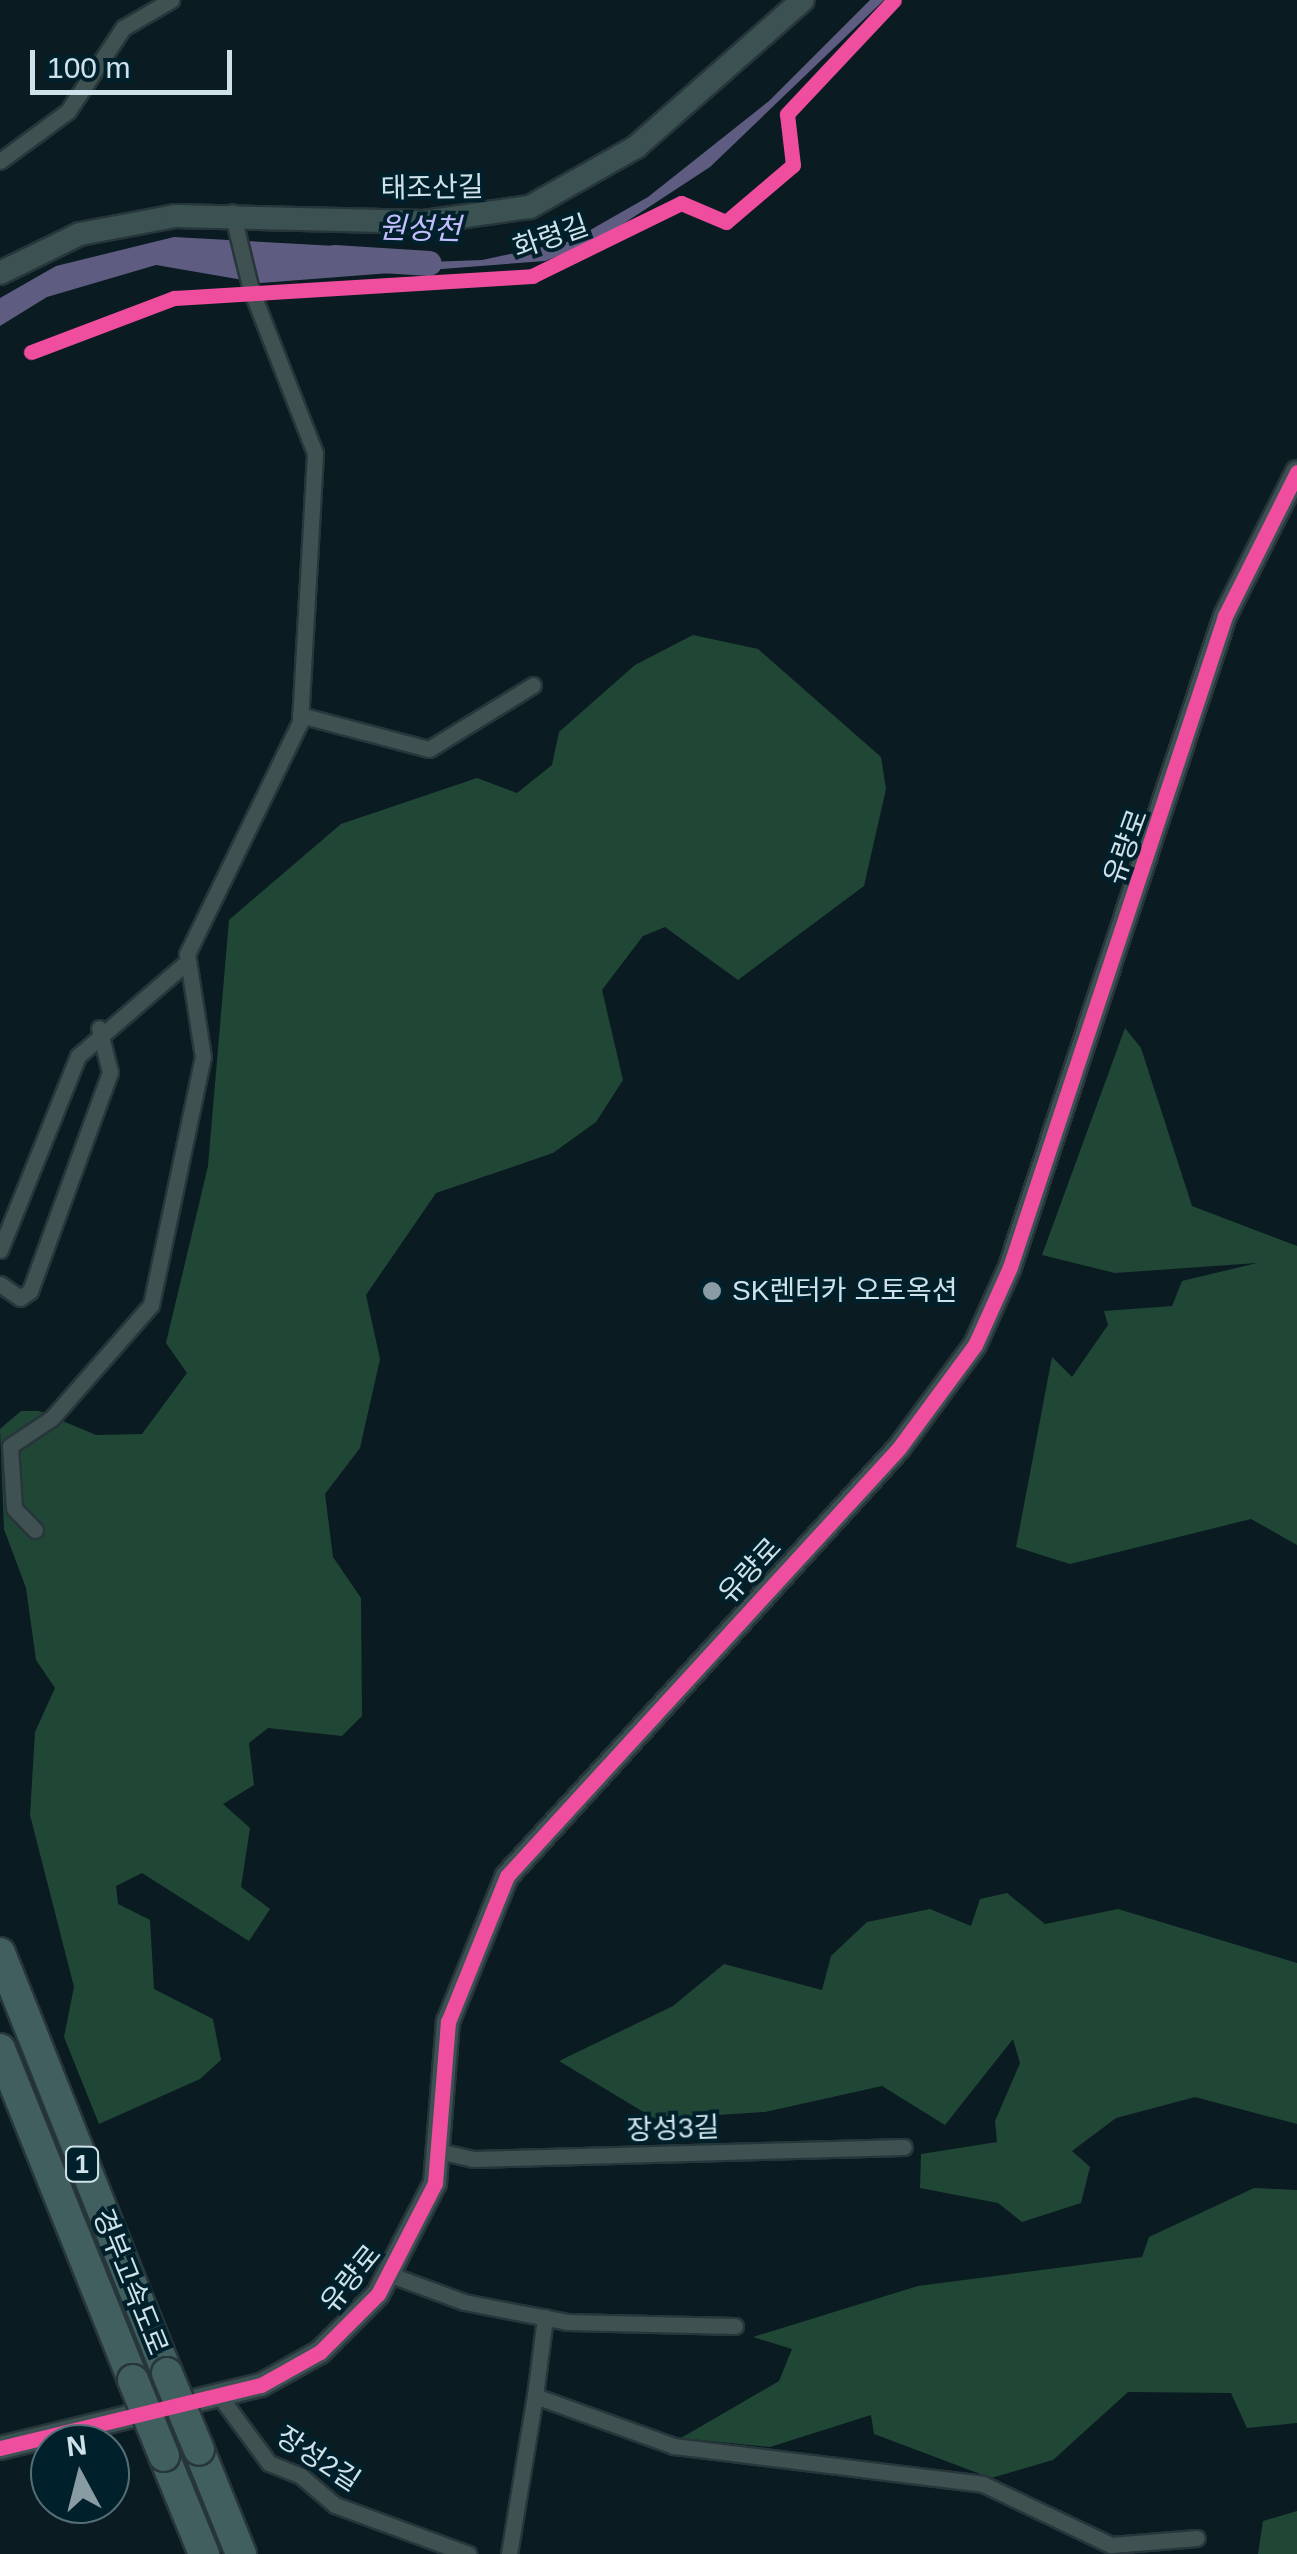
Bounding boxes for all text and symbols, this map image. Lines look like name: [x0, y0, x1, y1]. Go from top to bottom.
scale bar: [35, 30, 238, 92]
text: 100 m: [47, 51, 130, 84]
street label: 태조산길: [380, 170, 484, 206]
street label: 화령길: [509, 209, 593, 265]
water label: 원성천: [378, 210, 462, 248]
street label: 유량로: [1097, 805, 1155, 889]
place label: SK렌터카 오토옥션: [732, 1274, 957, 1308]
marker: SK렌터카 오토옥션: [701, 1280, 723, 1302]
street label: 유량로: [711, 1531, 789, 1611]
street label: 장성3길: [626, 2111, 720, 2147]
road number: 1: [64, 2144, 100, 2184]
street label: 경부고속도로: [85, 2204, 175, 2360]
street label: 유량로: [314, 2238, 388, 2320]
street label: 장성2길: [270, 2420, 366, 2498]
north arrow: [30, 2424, 130, 2524]
text: N: [65, 2429, 88, 2462]

